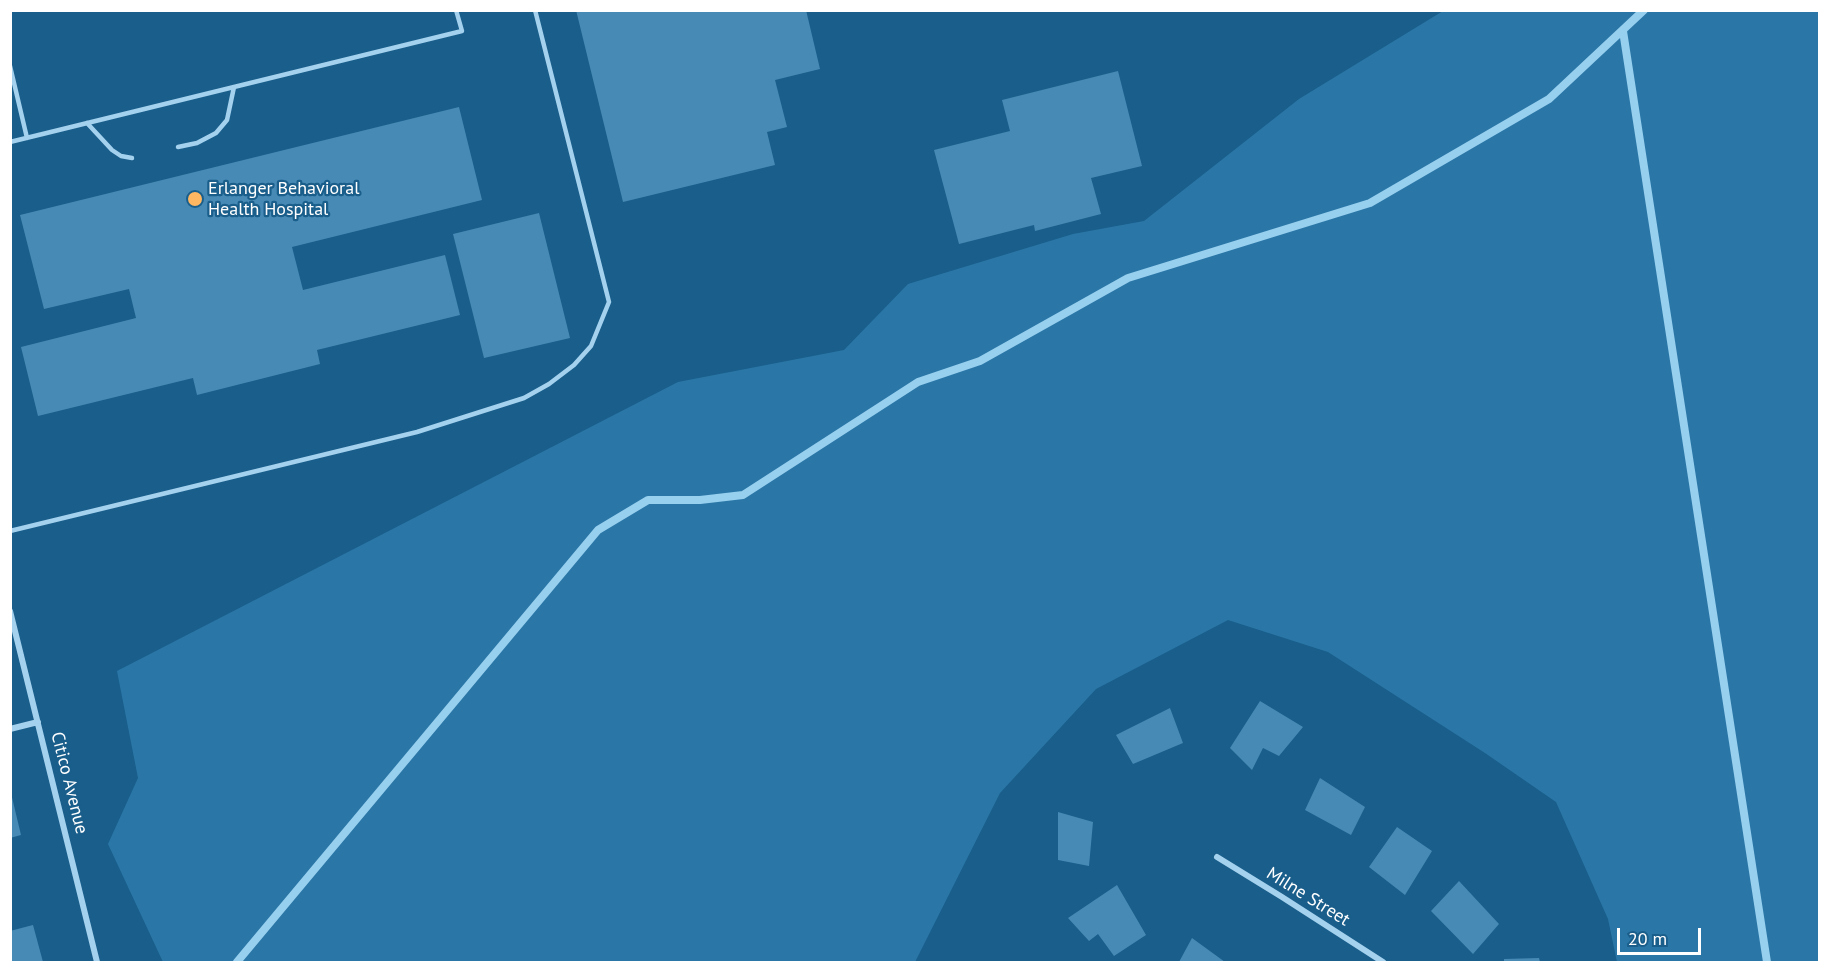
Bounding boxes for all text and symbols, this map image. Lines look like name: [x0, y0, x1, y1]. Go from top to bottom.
place label: Erlanger Behavioral Health Hospital: [208, 178, 359, 220]
marker: Erlanger Behavioral Health Hospital: [186, 190, 204, 208]
street label: Citico Avenue: [46, 730, 92, 836]
street label: Milne Street: [1262, 863, 1354, 931]
scale bar: [1620, 916, 1704, 954]
text: 20 m: [1628, 927, 1667, 950]

